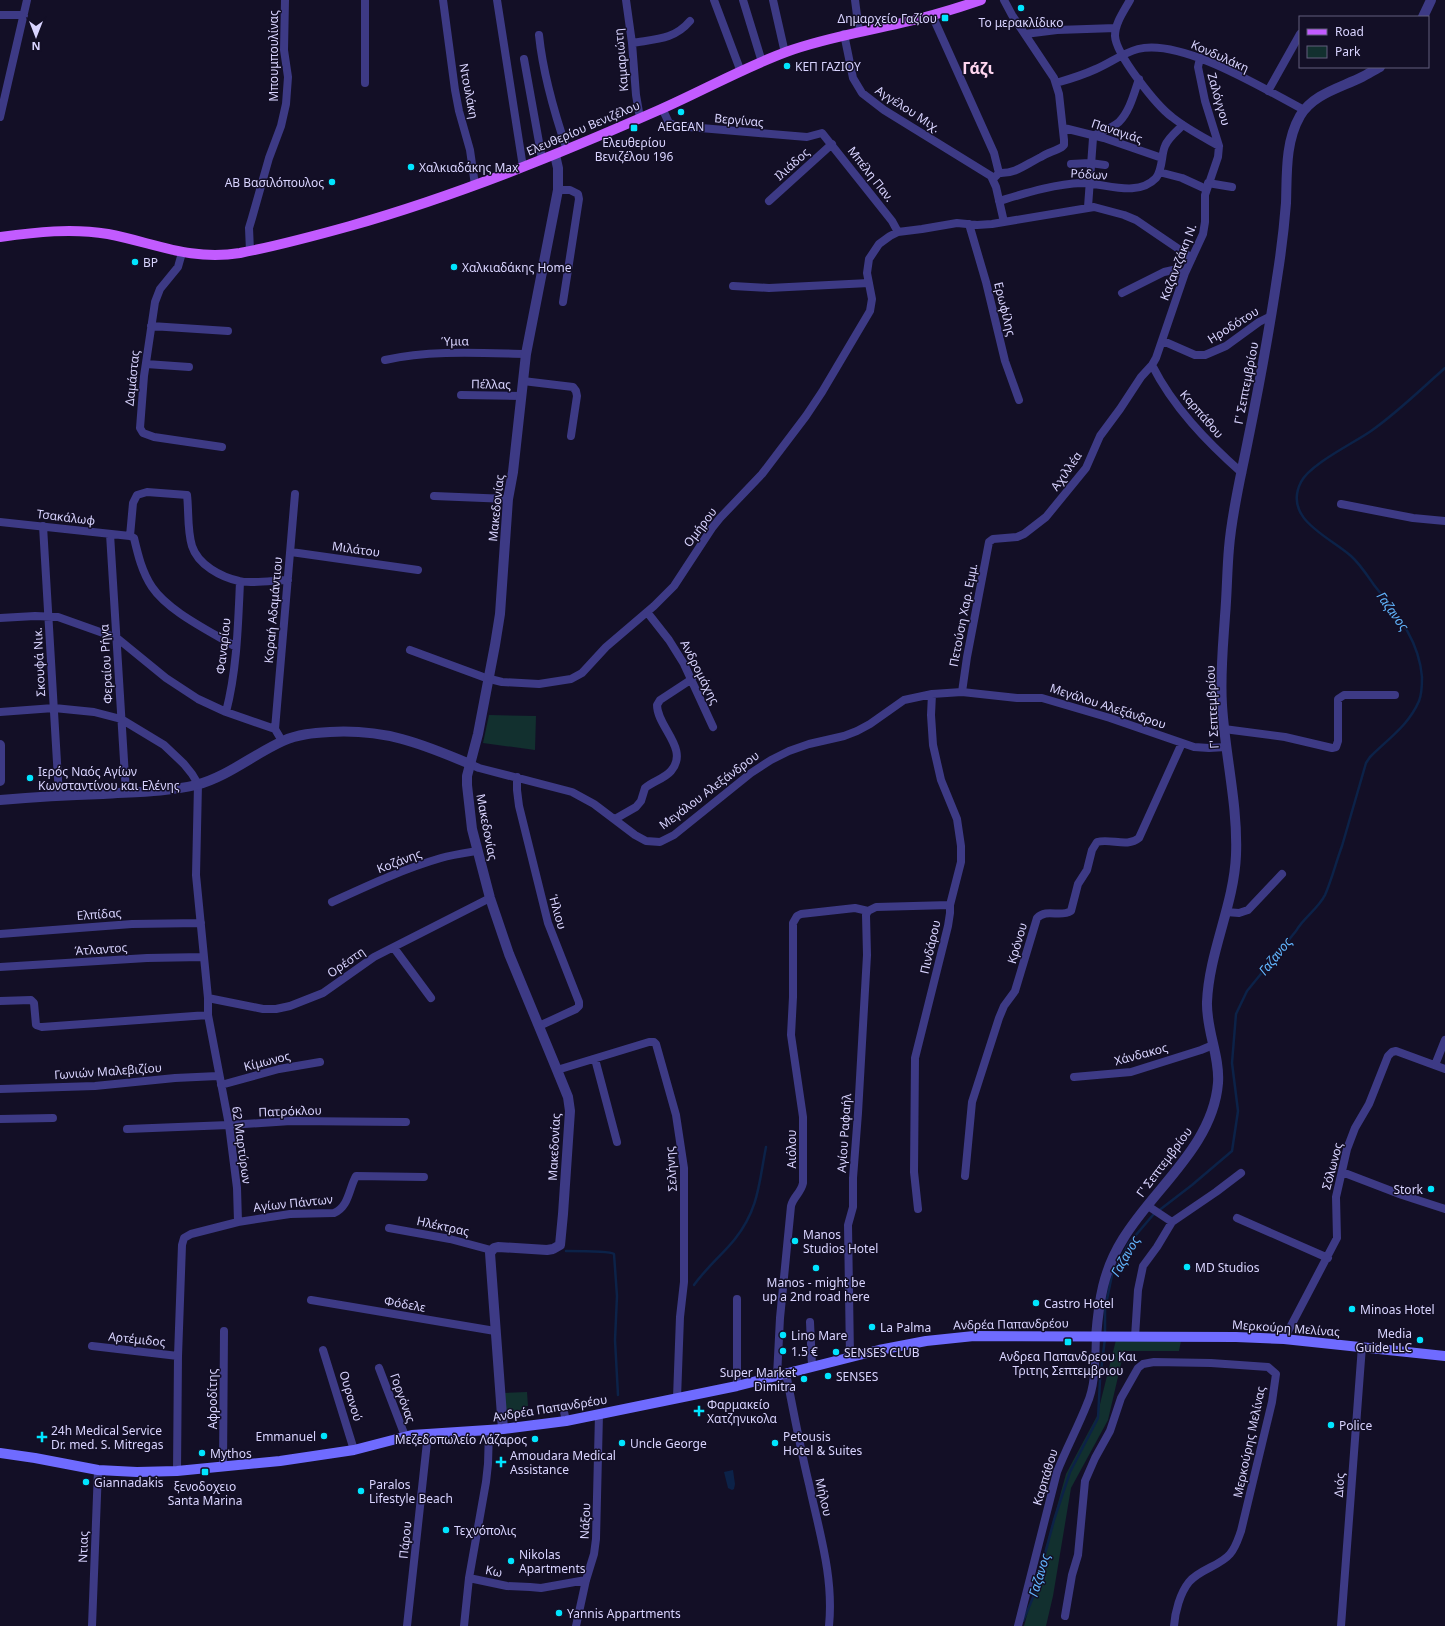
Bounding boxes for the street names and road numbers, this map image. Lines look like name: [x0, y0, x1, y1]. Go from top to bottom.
street label: Μπουμπουλίνας: [265, 10, 282, 102]
street label: Καμαριώτη: [610, 28, 632, 92]
street label: Κονδυλάκη: [1188, 36, 1252, 76]
street label: Ντουλάκη: [455, 62, 483, 120]
street label: Ζαλόγγου: [1203, 71, 1235, 127]
street label: Αγγέλου Μιχ.: [872, 82, 944, 136]
street label: Ελευθερίου Βενιζέλου: [524, 96, 642, 160]
street label: Βεργίνας: [714, 109, 765, 131]
street label: Παναγιάς: [1089, 115, 1145, 147]
street label: Μπέλη Παν.: [844, 143, 898, 205]
street label: Ιλιάδος: [771, 144, 813, 184]
street label: Ρόδων: [1070, 165, 1108, 183]
street label: Καζαντζάκη Ν.: [1156, 221, 1200, 303]
street label: Ερωφίλης: [990, 280, 1020, 338]
street label: Ηροδότου: [1204, 303, 1262, 347]
street label: Ύμια: [441, 332, 470, 350]
street label: Γ' Σεπτεμβρίου: [1230, 340, 1262, 426]
street label: Δαμάστας: [121, 349, 143, 407]
street label: Πέλλας: [471, 375, 511, 393]
street label: Καρπάθου: [1176, 386, 1228, 442]
street label: Αχιλλέα: [1046, 448, 1086, 494]
street label: Μακεδονίας: [484, 473, 508, 542]
street label: Ομήρου: [679, 504, 721, 550]
street label: Τσακάλωφ: [36, 505, 96, 529]
street label: Μιλάτου: [331, 537, 381, 561]
street label: Κοραή Αδαμάντιου: [260, 556, 286, 664]
street label: Πετούση Χαρ. Εμμ.: [945, 562, 981, 668]
street label: Φαναρίου: [212, 617, 234, 675]
street label: Φεραίου Ρήγα: [95, 623, 117, 704]
street label: Σκουφά Νικ.: [29, 627, 49, 697]
street label: Ανδρομάχης: [676, 637, 724, 707]
street label: Γ' Σεπτεμβρίου: [1201, 665, 1223, 749]
street label: Μεγάλου Αλεξάνδρου: [1048, 679, 1168, 733]
street label: Μεγάλου Αλεξάνδρου: [655, 747, 763, 833]
street label: Μακεδονίας: [472, 792, 502, 862]
street label: Κοζάνης: [374, 845, 424, 877]
street label: Ήλιου: [545, 893, 571, 931]
street label: Ελπίδας: [76, 904, 122, 924]
street label: Πινδάρου: [916, 918, 944, 976]
street label: Κρόνου: [1003, 920, 1031, 966]
street label: Άτλαντος: [74, 939, 128, 959]
street label: Ορέστη: [324, 943, 368, 981]
street label: Χάνδακος: [1112, 1039, 1170, 1069]
street label: Κίμωνος: [242, 1047, 292, 1075]
street label: Γωνιών Μαλεβιζίου: [53, 1059, 163, 1083]
street label: Αγίου Ραφαήλ: [833, 1092, 855, 1173]
street label: Πατρόκλου: [258, 1101, 322, 1121]
street label: 62 Μαρτύρων: [228, 1105, 256, 1185]
street label: Μακεδονίας: [544, 1113, 564, 1181]
street label: Γ' Σεπτεμβρίου: [1132, 1123, 1196, 1201]
street label: Αιόλου: [783, 1130, 800, 1168]
street label: Σόλωνος: [1318, 1140, 1347, 1192]
street label: Σελήνης: [661, 1146, 681, 1192]
street label: Αγίων Πάντων: [252, 1190, 334, 1216]
street label: Ηλέκτρας: [415, 1212, 471, 1240]
street label: Φόδελε: [383, 1292, 427, 1316]
street label: Ανδρέα Παπανδρέου: [953, 1314, 1069, 1334]
street label: Μερκούρη Μελίνας: [1232, 1316, 1341, 1340]
street label: Αρτέμιδος: [108, 1328, 167, 1350]
street label: Αφροδίτης: [204, 1369, 221, 1429]
street label: Ουρανού: [335, 1369, 367, 1423]
street label: Γοργόνας: [386, 1371, 420, 1425]
street label: Μερκούρης Μελίνας: [1229, 1384, 1269, 1499]
street label: Ανδρέα Παπανδρέου: [492, 1391, 608, 1425]
street label: Καρπάθου: [1028, 1446, 1062, 1508]
street label: Διός: [1330, 1472, 1348, 1498]
street label: Μήλου: [811, 1476, 837, 1518]
street label: Νάξου: [576, 1502, 594, 1540]
street label: Πάρου: [395, 1520, 415, 1560]
street label: Ντιας: [74, 1531, 92, 1563]
street label: Κω: [484, 1561, 504, 1581]

